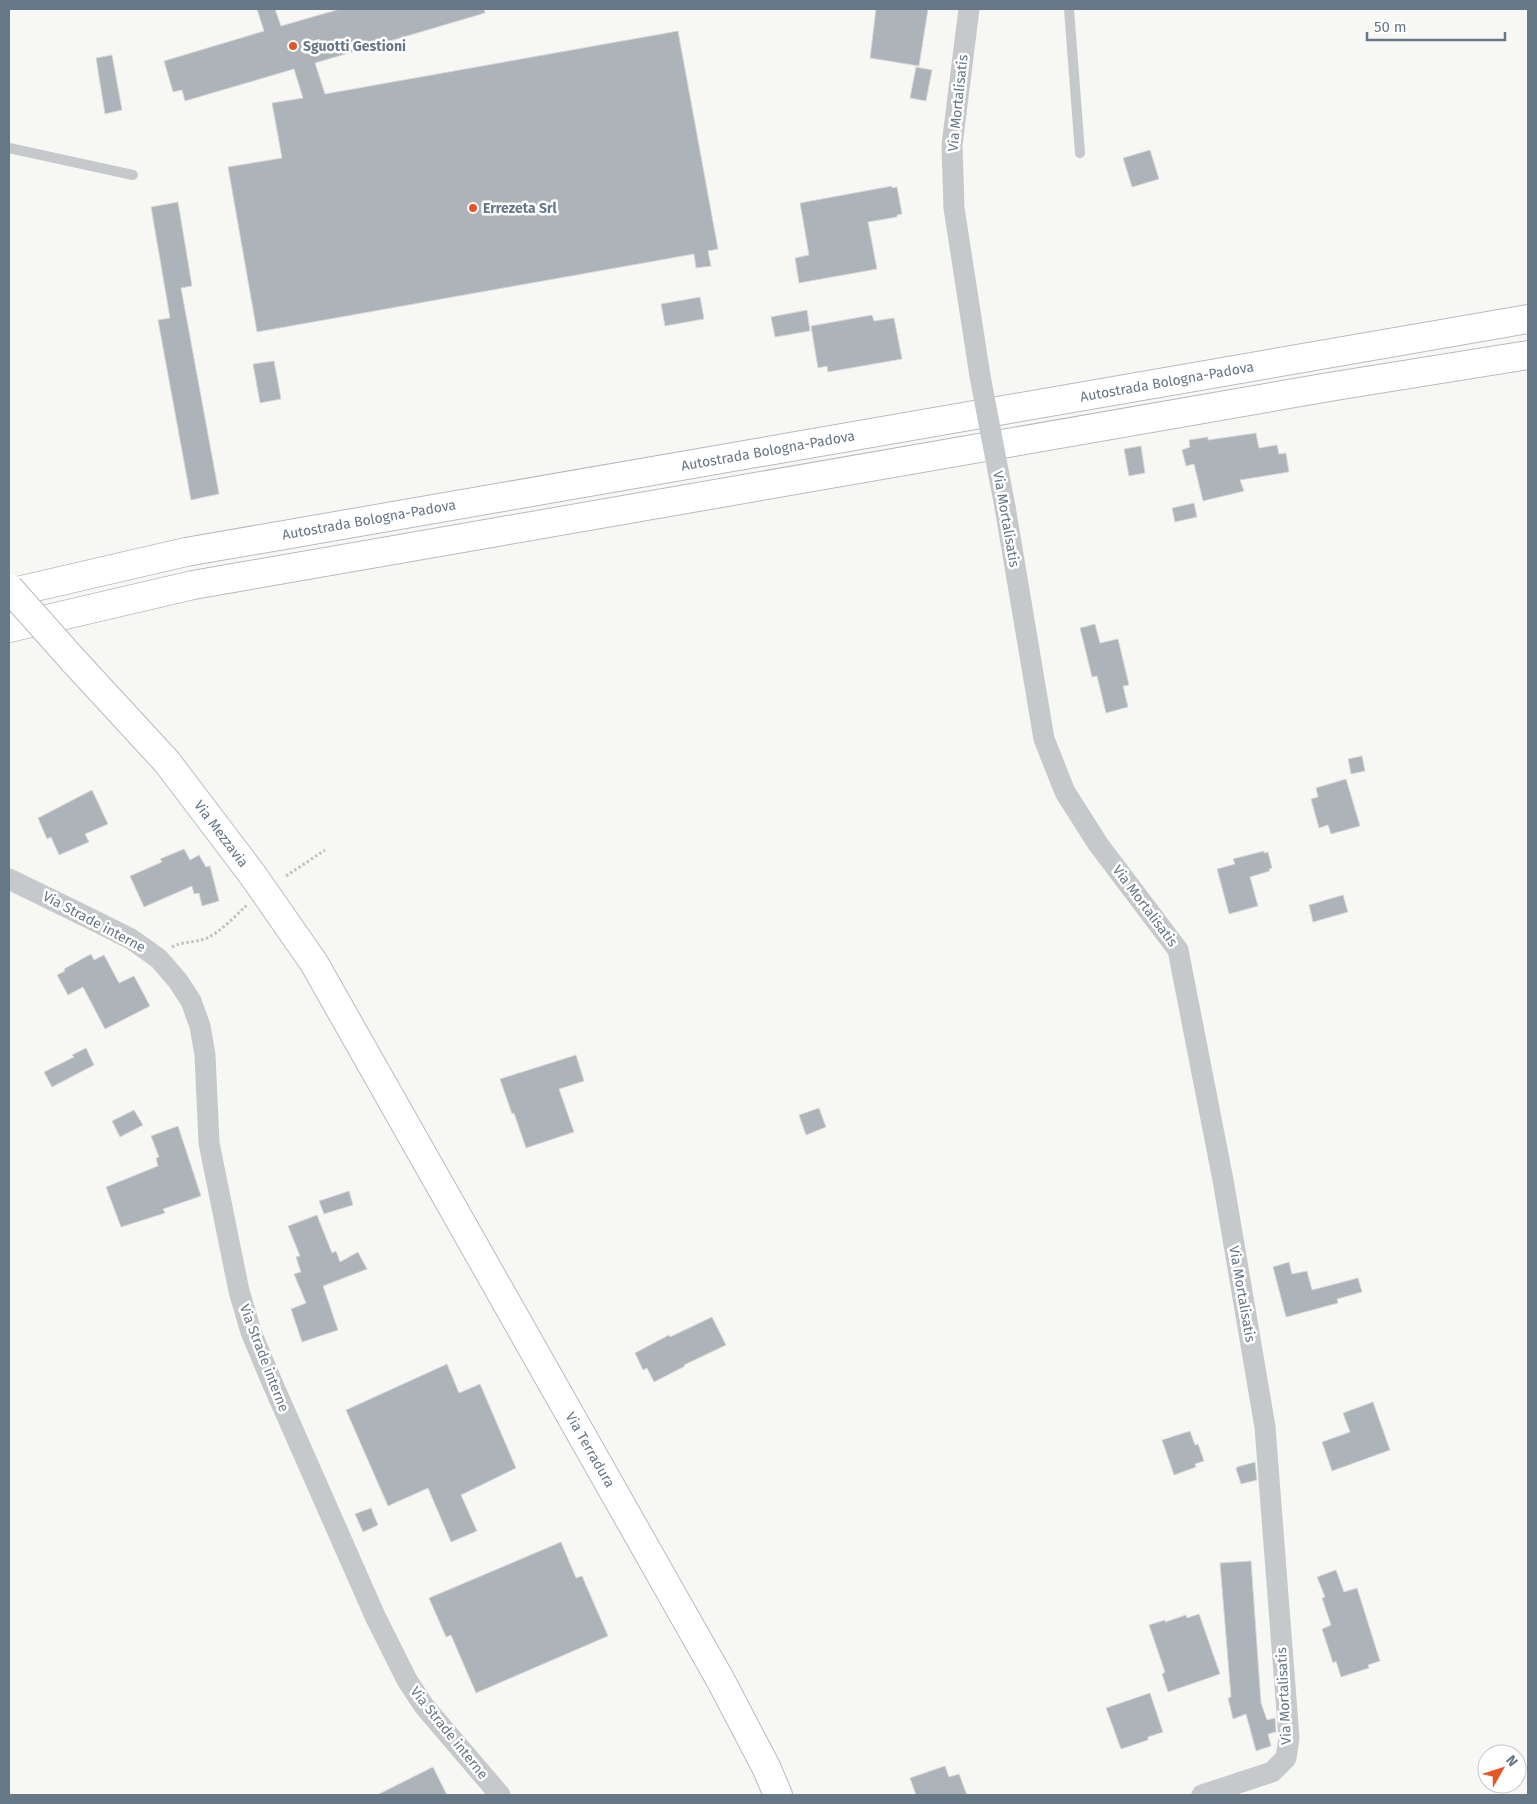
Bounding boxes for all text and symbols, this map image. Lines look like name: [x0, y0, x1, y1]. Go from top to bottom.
scale bar: [1367, 10, 1504, 42]
text: 50 m: [1374, 18, 1407, 36]
place label: Sguotti Gestioni: [303, 38, 406, 55]
marker: Sguotti Gestioni: [287, 40, 299, 52]
street label: Via Mortalisatis: [944, 53, 972, 152]
place label: Errezeta Srl: [483, 200, 558, 217]
marker: Errezeta Srl: [467, 202, 479, 214]
street label: Autostrada Bologna-Padova: [1079, 358, 1255, 406]
street label: Autostrada Bologna-Padova: [680, 427, 856, 475]
street label: Via Mortalisatis: [989, 469, 1023, 569]
street label: Autostrada Bologna-Padova: [281, 496, 457, 544]
street label: Via Mezzavia: [190, 797, 252, 871]
street label: Via Mortalisatis: [1109, 862, 1181, 950]
street label: Via Strade interne: [40, 888, 148, 956]
street label: Via Mortalisatis: [1225, 1244, 1259, 1344]
street label: Via Strade interne: [236, 1302, 292, 1414]
street label: Via Terradura: [562, 1409, 618, 1491]
street label: Via Mortalisatis: [1273, 1646, 1295, 1745]
street label: Via Strade interne: [407, 1683, 491, 1783]
north arrow: [1477, 1744, 1527, 1794]
text: N: [1502, 1752, 1521, 1770]

